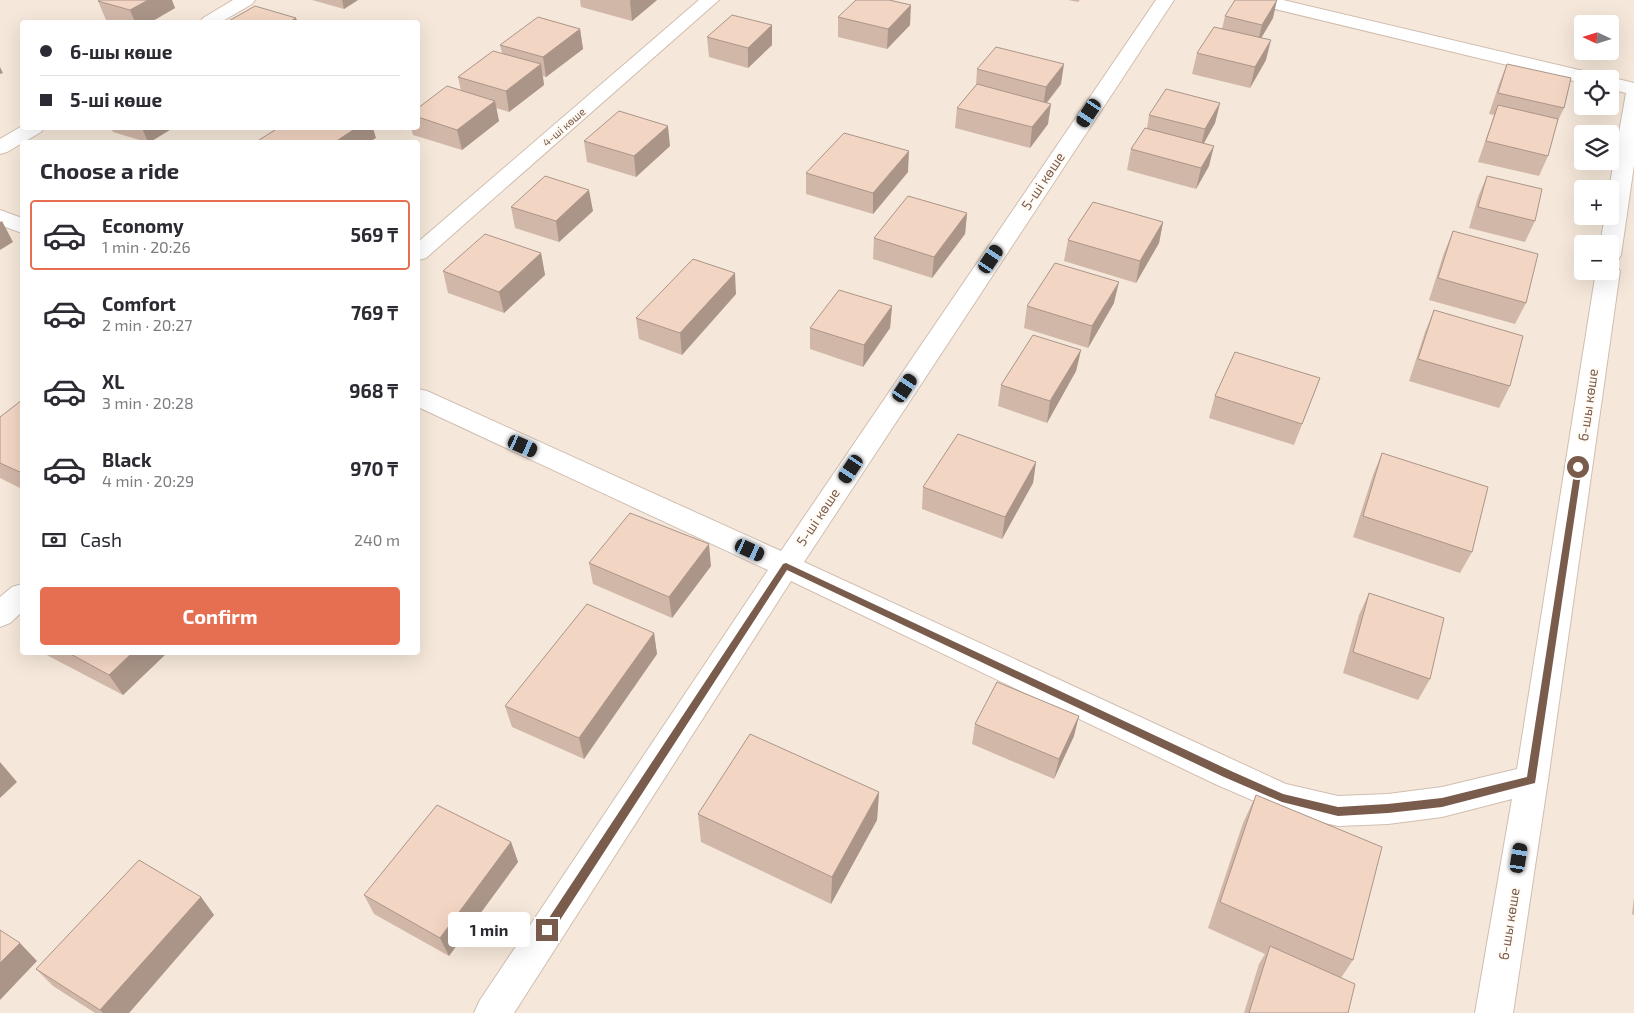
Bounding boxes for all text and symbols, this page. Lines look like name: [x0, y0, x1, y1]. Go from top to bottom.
north arrow: [1574, 15, 1619, 60]
map controls: [1574, 15, 1619, 280]
text: 6-шы көше: [70, 40, 172, 63]
button: locate: [1574, 70, 1619, 115]
text: 5-ші көше: [70, 88, 162, 111]
car: [1074, 96, 1103, 130]
street label: 4-ші көше: [540, 104, 588, 149]
button: layers: [1574, 125, 1619, 170]
street label: 5-ші көше: [1017, 149, 1068, 213]
text: Choose a ride: [40, 157, 179, 183]
button: +: [1574, 180, 1619, 225]
icon: car: [42, 213, 87, 258]
text: Economy: [102, 214, 184, 237]
text: 569 ₸: [351, 223, 398, 246]
button: −: [1574, 235, 1619, 280]
text: 1 min · 20:26: [102, 237, 191, 256]
car: [976, 242, 1005, 276]
icon: car: [42, 291, 87, 336]
text: Comfort: [102, 292, 176, 315]
text: 769 ₸: [351, 301, 398, 324]
text: 2 min · 20:27: [102, 315, 192, 334]
street label: 6-шы көше: [1574, 368, 1601, 442]
icon: car: [42, 369, 87, 414]
text: XL: [102, 370, 124, 393]
car: [890, 371, 919, 405]
text: 968 ₸: [349, 379, 398, 402]
text: 3 min · 20:28: [102, 393, 194, 412]
car: [506, 433, 539, 459]
icon: car: [42, 447, 87, 492]
text: Black: [102, 448, 152, 471]
car: [836, 452, 865, 486]
route start: [1567, 456, 1589, 478]
text: 970 ₸: [350, 457, 398, 480]
text: 4 min · 20:29: [102, 471, 194, 490]
street label: 5-ші көше: [792, 485, 843, 549]
icon: cash: [40, 526, 68, 554]
text: Cash: [80, 528, 122, 551]
text: 240 m: [354, 530, 400, 549]
car: [733, 537, 766, 563]
button: Confirm: [40, 587, 400, 645]
car: [1509, 842, 1528, 874]
street label: 6-шы көше: [1494, 887, 1523, 961]
callout: 1 min: [447, 912, 530, 948]
route end: [536, 919, 558, 941]
text: 1 min: [470, 920, 508, 939]

